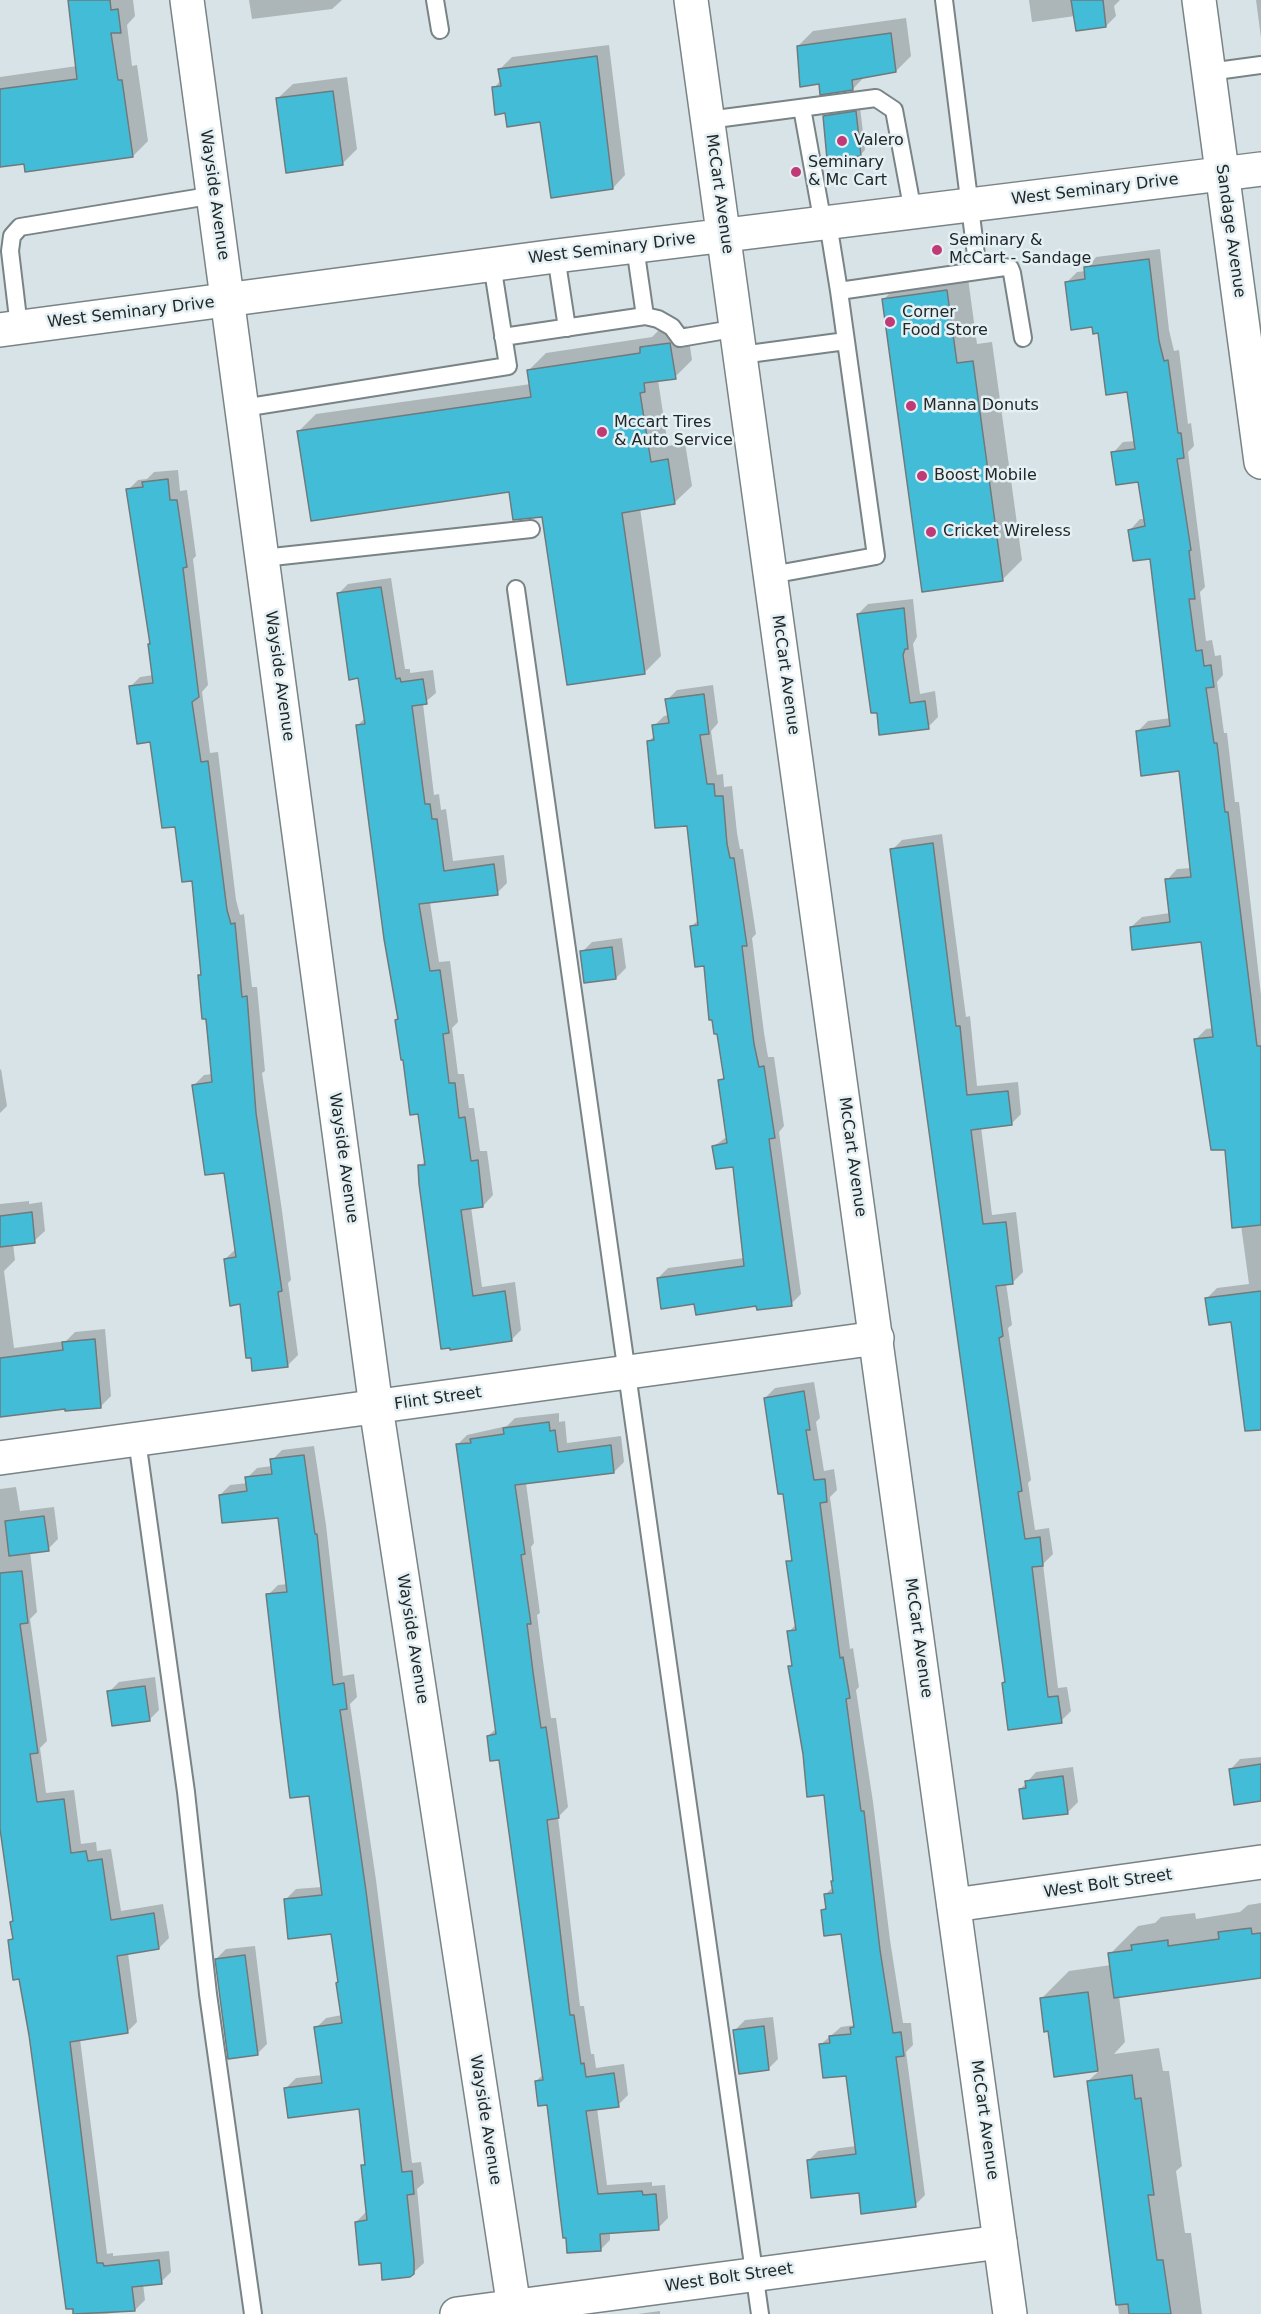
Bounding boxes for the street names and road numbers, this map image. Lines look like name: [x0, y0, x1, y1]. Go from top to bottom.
street label: Wayside Avenue: [195, 129, 233, 261]
street label: McCart Avenue: [701, 133, 737, 255]
street label: Sandage Avenue: [1211, 163, 1249, 299]
street label: West Seminary Drive: [1010, 170, 1180, 210]
street label: West Seminary Drive: [527, 229, 697, 269]
street label: West Seminary Drive: [46, 293, 216, 333]
street label: Wayside Avenue: [260, 610, 298, 742]
street label: McCart Avenue: [767, 614, 803, 736]
street label: Wayside Avenue: [324, 1092, 362, 1224]
street label: McCart Avenue: [834, 1096, 870, 1218]
street label: Flint Street: [393, 1383, 483, 1415]
street label: Wayside Avenue: [392, 1573, 432, 1705]
street label: McCart Avenue: [900, 1577, 936, 1699]
street label: West Bolt Street: [1042, 1865, 1174, 1903]
street label: Wayside Avenue: [465, 2054, 505, 2186]
street label: McCart Avenue: [966, 2059, 1002, 2181]
street label: West Bolt Street: [663, 2259, 795, 2297]

